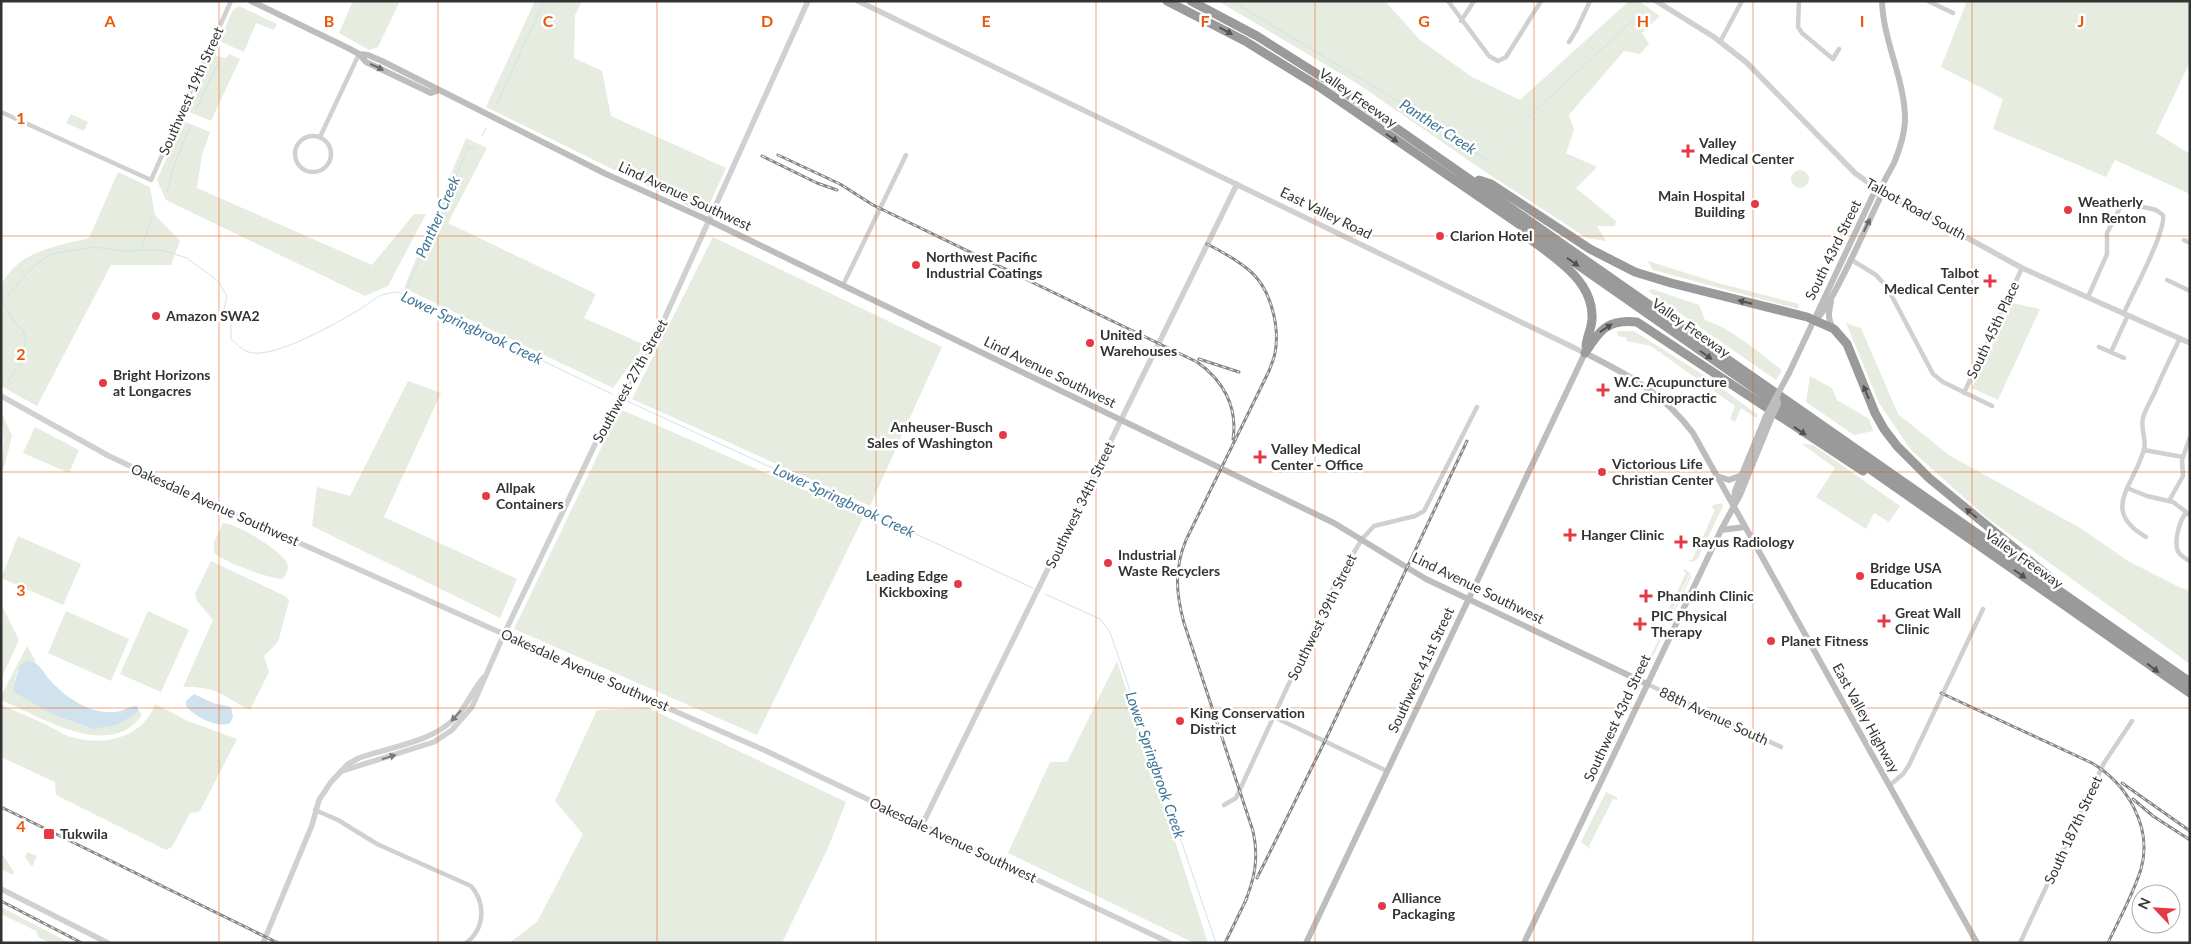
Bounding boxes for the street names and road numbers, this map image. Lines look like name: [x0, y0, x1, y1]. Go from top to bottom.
street label: Southwest 19th Street: [155, 24, 226, 158]
street label: Valley Freeway: [1316, 64, 1401, 131]
street label: Lind Avenue Southwest: [616, 157, 754, 234]
street label: Talbot Road South: [1863, 174, 1969, 243]
street label: East Valley Road: [1278, 183, 1375, 242]
street label: South 43rd Street: [1801, 197, 1864, 303]
street label: South 45th Place: [1963, 279, 2022, 381]
street label: Valley Freeway: [1649, 294, 1734, 361]
street label: Southwest 27th Street: [589, 316, 671, 445]
street label: Lind Avenue Southwest: [981, 332, 1119, 411]
street label: Southwest 34th Street: [1042, 439, 1118, 571]
street label: Oakesdale Avenue Southwest: [129, 460, 302, 549]
street label: Valley Freeway: [1982, 525, 2067, 592]
street label: Lind Avenue Southwest: [1409, 548, 1547, 627]
street label: Southwest 39th Street: [1284, 551, 1360, 683]
street label: Southwest 41st Street: [1384, 604, 1457, 735]
street label: Oakesdale Avenue Southwest: [499, 625, 672, 714]
street label: Southwest 43rd Street: [1580, 651, 1653, 784]
street label: East Valley Highway: [1829, 660, 1904, 776]
street label: 88th Avenue South: [1657, 683, 1771, 748]
street label: South 187th Street: [2040, 773, 2105, 887]
street label: Oakesdale Avenue Southwest: [867, 793, 1039, 886]

